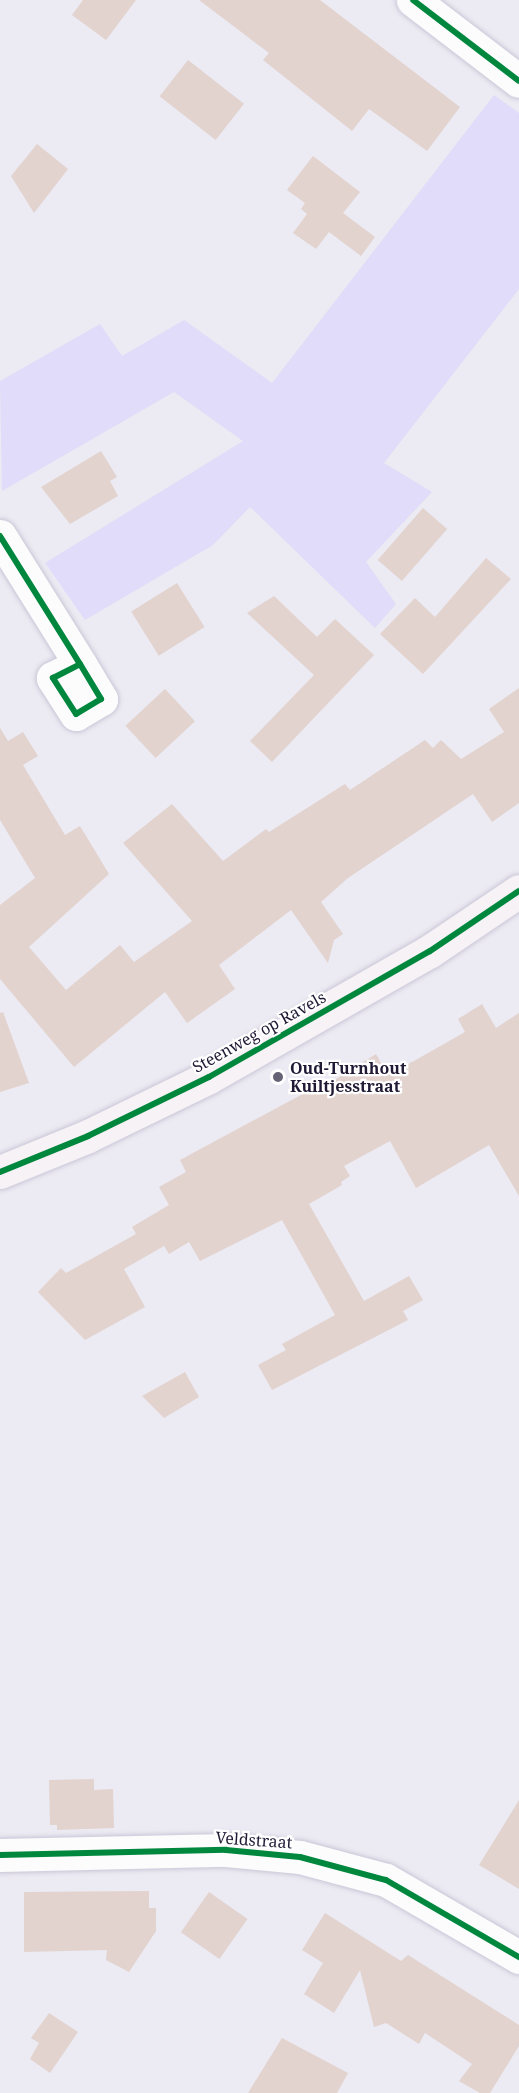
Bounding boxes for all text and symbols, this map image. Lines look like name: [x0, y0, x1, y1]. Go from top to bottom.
street label: Steenweg op Ravels: [189, 987, 329, 1077]
place label: Oud-Turnhout Kuiltjesstraat: [290, 1058, 406, 1096]
marker: Oud-Turnhout Kuiltjesstraat: [271, 1070, 285, 1084]
street label: Veldstraat: [215, 1828, 293, 1852]

